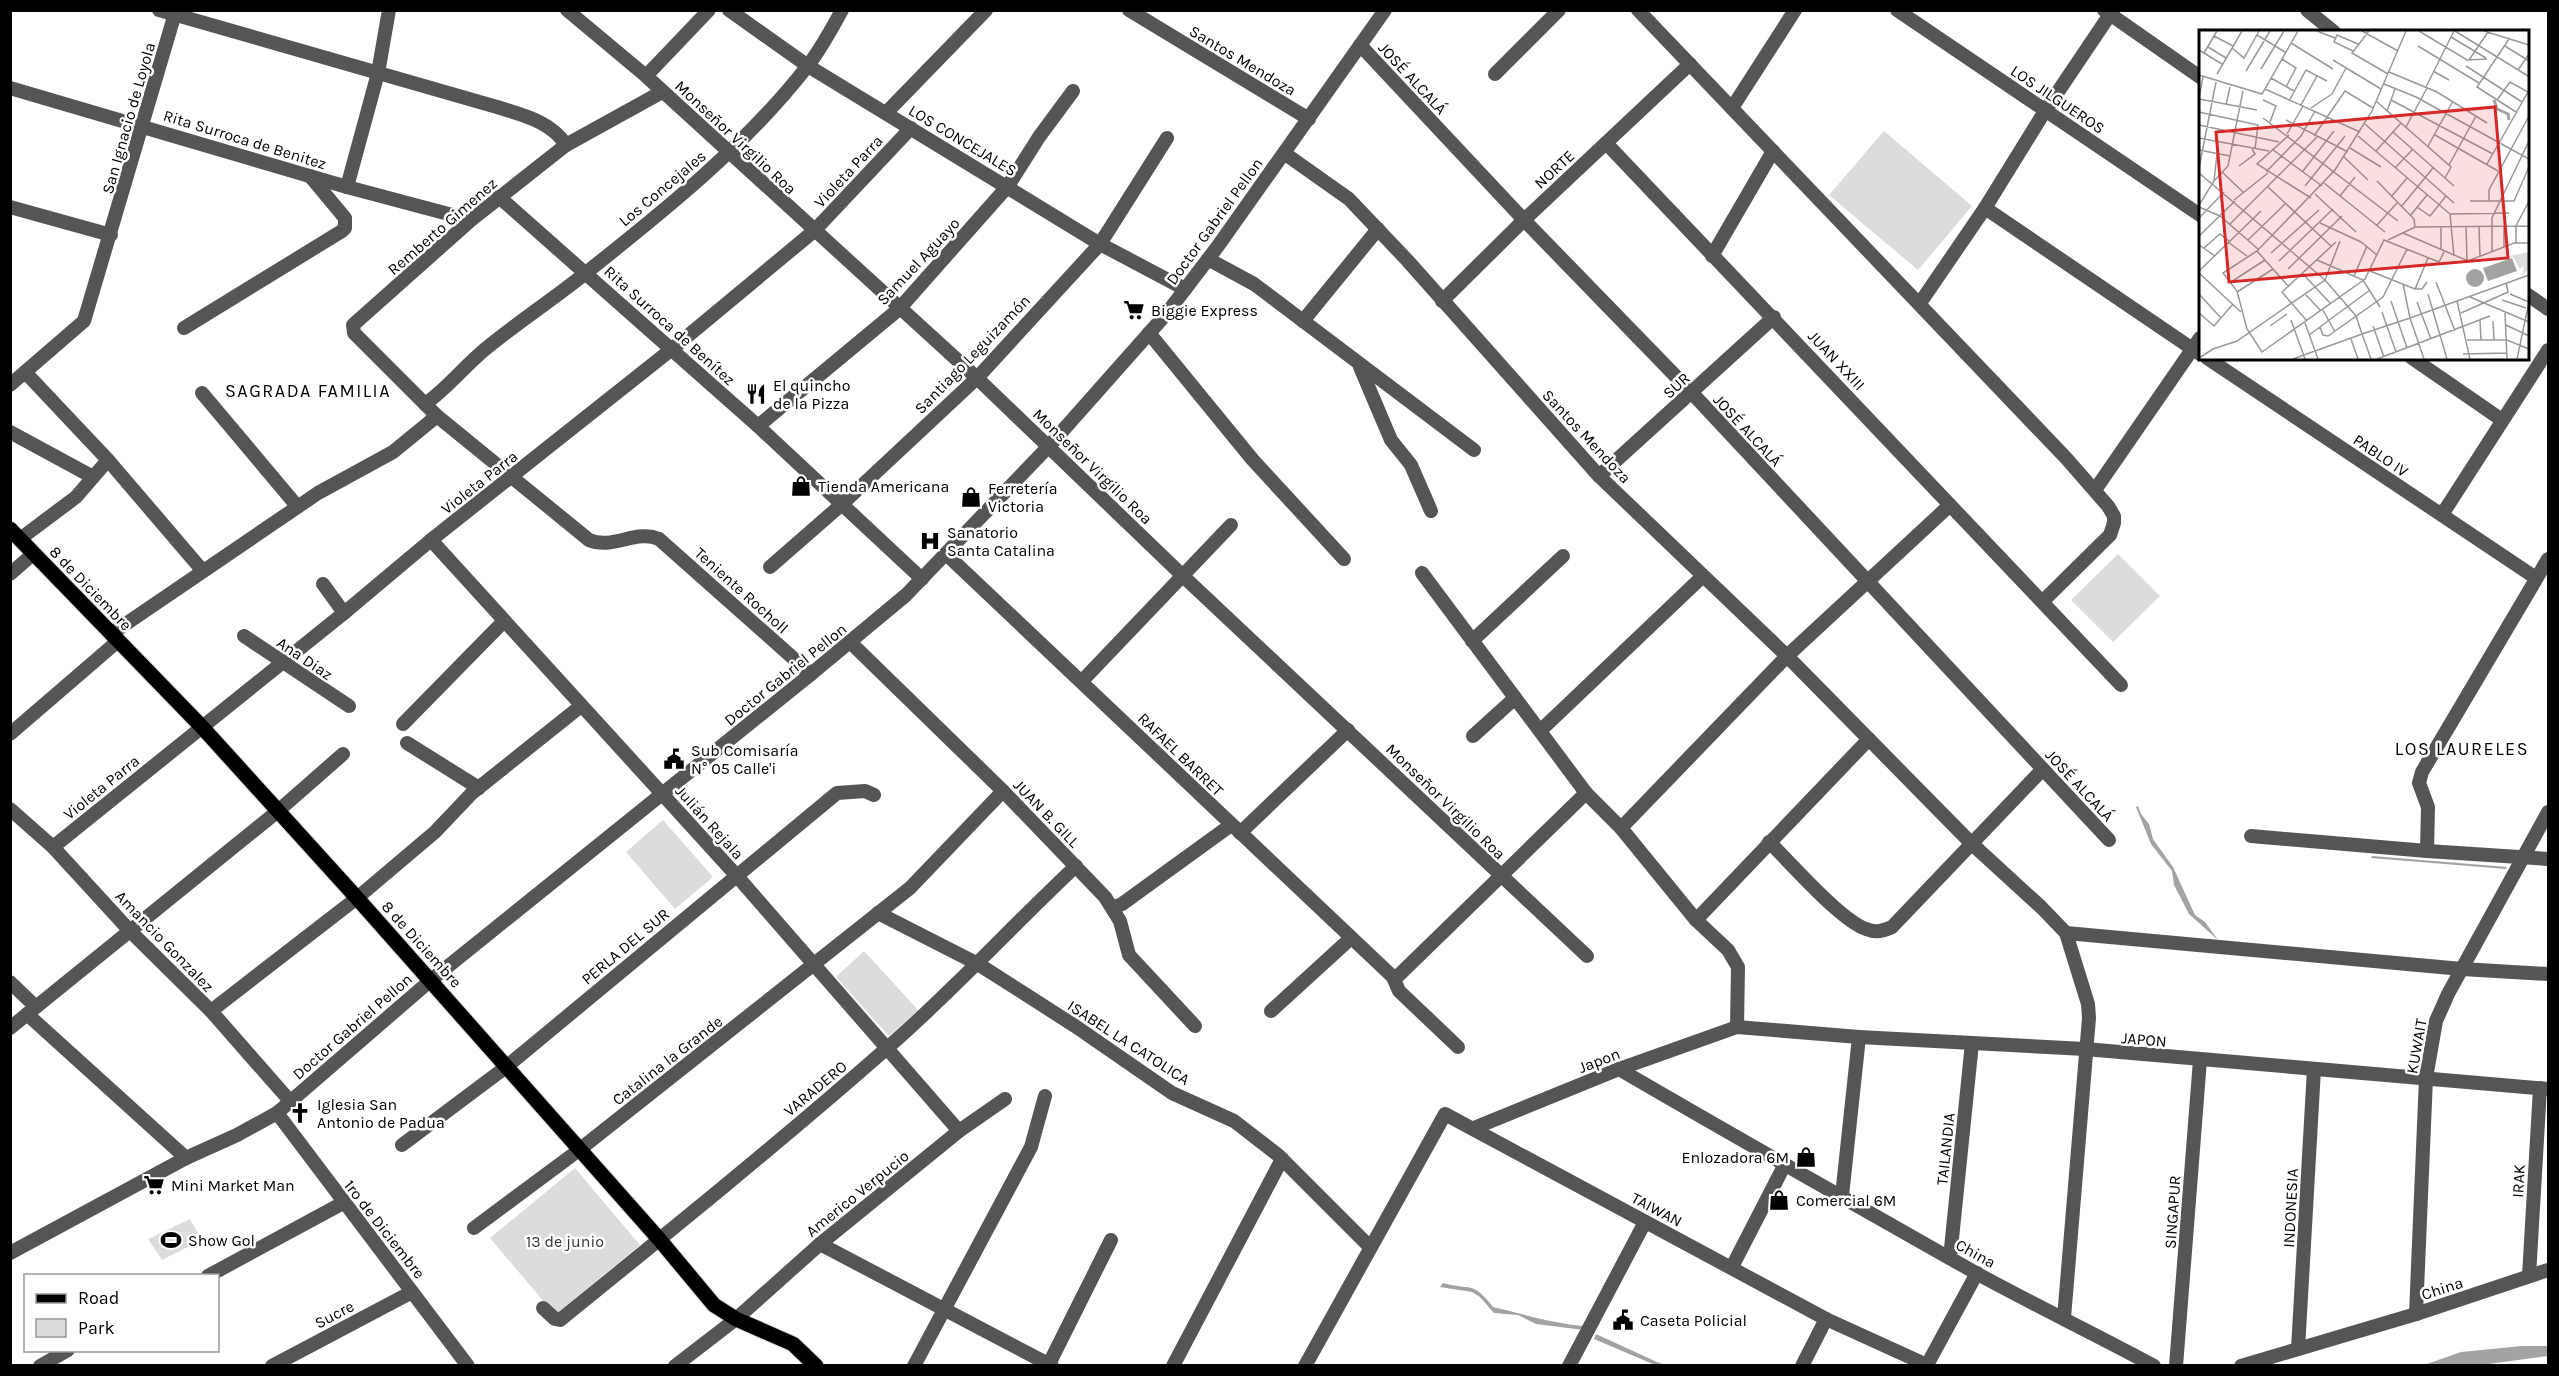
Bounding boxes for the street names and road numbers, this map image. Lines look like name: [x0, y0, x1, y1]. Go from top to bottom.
street label: Santos Mendoza: [1186, 21, 1300, 100]
street label: JOSÉ ALCALÁ: [1374, 38, 1451, 118]
street label: San Ignacio de Loyola: [98, 40, 159, 196]
street label: LOS JILGUEROS: [2007, 61, 2108, 138]
street label: Monseñor Virgilio Roa: [671, 76, 800, 198]
street label: LOS CONCEJALES: [905, 101, 1020, 180]
street label: Rita Surroca de Benitez: [161, 106, 329, 173]
street label: Violeta Parra: [810, 131, 887, 211]
street label: Los Concejales: [615, 146, 710, 230]
street label: NORTE: [1530, 146, 1578, 193]
street label: Doctor Gabriel Pellon: [1162, 154, 1267, 288]
street label: Remberto Gimenez: [384, 174, 501, 279]
street label: Samuel Aguayo: [873, 214, 964, 309]
street label: Rita Surroca de Benítez: [600, 262, 739, 389]
street label: Santiago Leguizamón: [911, 291, 1034, 418]
street label: JUAN XXIII: [1804, 327, 1869, 394]
street label: SUR: [1659, 368, 1694, 402]
street label: Santos Mendoza: [1538, 386, 1635, 487]
street label: JOSÉ ALCALÁ: [1709, 390, 1786, 470]
street label: Monseñor Virgilio Roa: [1029, 404, 1156, 528]
street label: PABLO IV: [2350, 430, 2412, 481]
street label: Violeta Parra: [437, 447, 521, 518]
street label: 8 de Diciembre: [46, 542, 136, 635]
street label: Teniente Rocholl: [691, 543, 792, 637]
street label: Doctor Gabriel Pellon: [720, 619, 850, 730]
street label: Ana Diaz: [273, 633, 336, 684]
street label: RAFAEL BARRET: [1134, 709, 1227, 800]
street label: Monseñor Virgilio Roa: [1382, 739, 1509, 863]
street label: JOSÉ ALCALÁ: [2041, 745, 2118, 825]
street label: Violeta Parra: [60, 751, 143, 824]
street label: JUAN B. GILL: [1010, 775, 1084, 852]
street label: Julián Rejala: [672, 781, 748, 863]
street label: Amancio Gonzalez: [111, 887, 218, 996]
street label: 8 de Diciembre: [378, 897, 466, 992]
street label: PERLA DEL SUR: [578, 904, 673, 989]
street label: Doctor Gabriel Pellon: [289, 969, 416, 1083]
street label: ISABEL LA CATOLICA: [1064, 996, 1193, 1089]
street label: Catalina la Grande: [609, 1012, 726, 1109]
street label: KUWAIT: [2402, 1017, 2431, 1075]
street label: JAPON: [2120, 1028, 2168, 1051]
street label: Japon: [1576, 1044, 1623, 1077]
street label: VARADERO: [780, 1057, 851, 1120]
street label: TAILANDIA: [1932, 1112, 1959, 1186]
street label: Americo Verpucio: [802, 1146, 913, 1241]
street label: IRAK: [2508, 1164, 2529, 1198]
street label: INDONESIA: [2279, 1168, 2302, 1248]
street label: SINGAPUR: [2160, 1175, 2185, 1249]
street label: 1ro de Diciembre: [340, 1176, 429, 1282]
street label: TAIWAN: [1628, 1188, 1685, 1231]
street label: China: [1952, 1235, 1999, 1272]
street label: China: [2419, 1273, 2465, 1304]
street label: Sucre: [311, 1296, 357, 1333]

